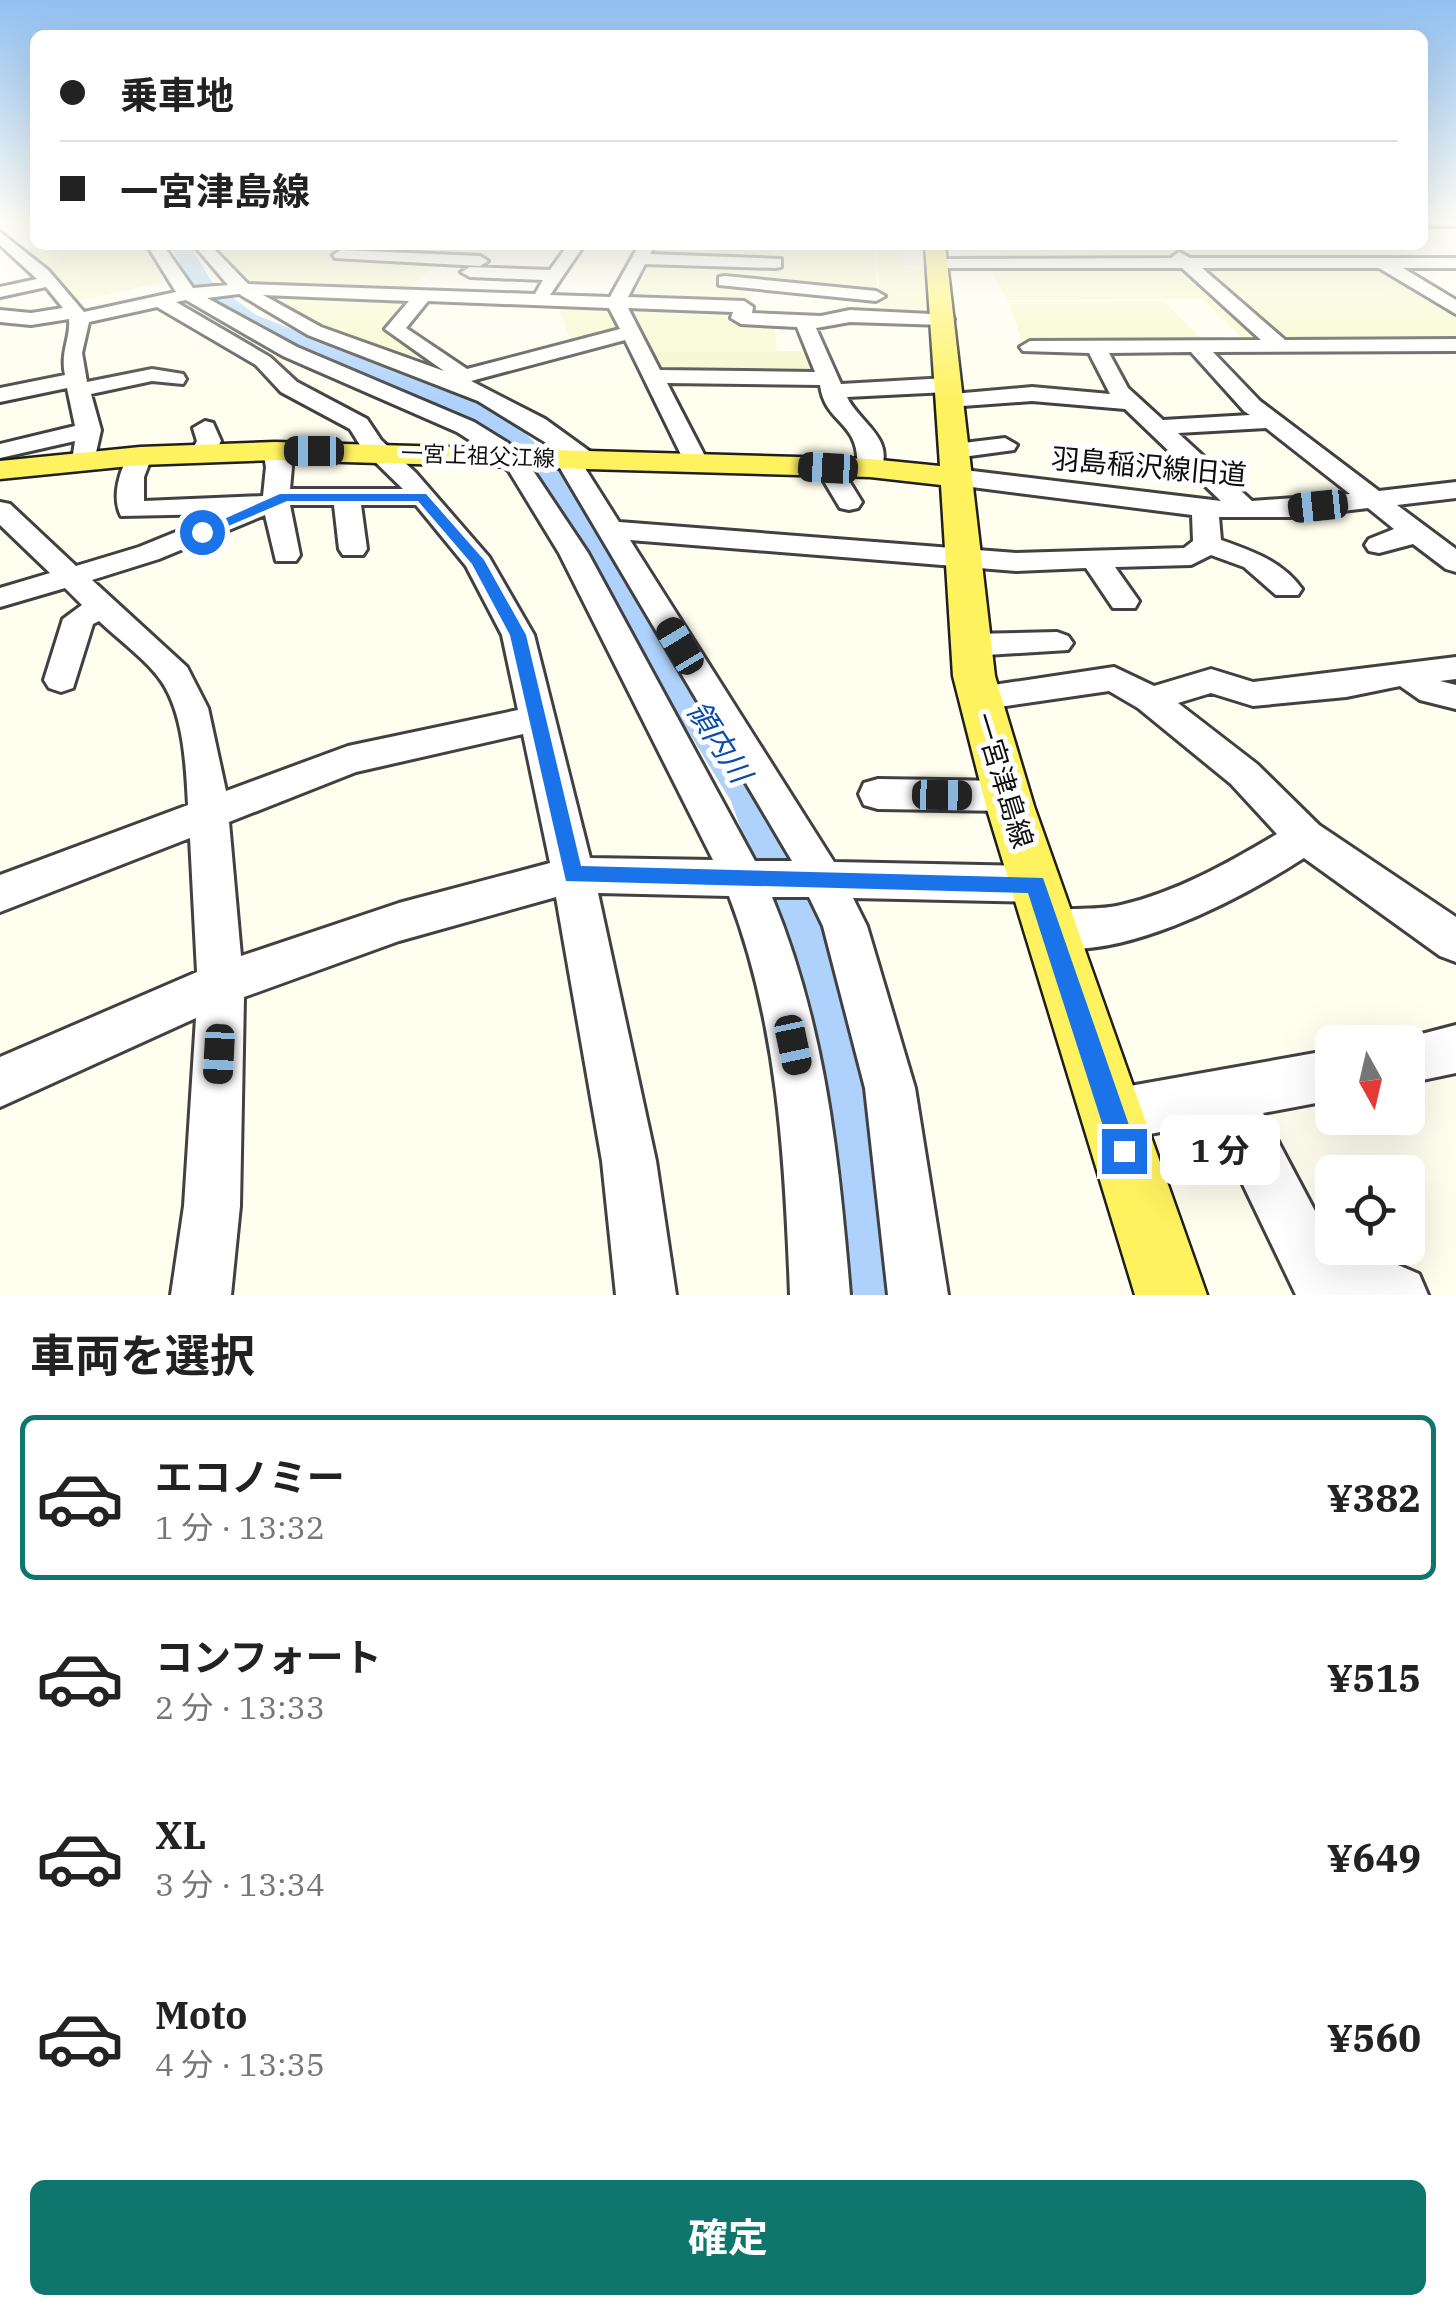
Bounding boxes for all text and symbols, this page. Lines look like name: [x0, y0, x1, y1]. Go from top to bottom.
text: 乗車地: [120, 70, 234, 119]
text: 一宮津島線: [120, 166, 310, 215]
car: [284, 436, 344, 466]
street label: 一宮上祖父江線: [401, 438, 555, 472]
street label: 羽島稲沢線旧道: [1050, 439, 1248, 493]
car: [797, 451, 859, 485]
car: [1287, 488, 1349, 524]
route start: [180, 510, 225, 555]
car: [652, 613, 708, 679]
water label: 領内川: [679, 693, 762, 792]
street label: 一宮津島線: [966, 708, 1042, 852]
car: [912, 779, 972, 811]
car: [772, 1013, 814, 1077]
car: [202, 1023, 236, 1085]
north arrow: [1315, 1025, 1425, 1135]
map controls: [1315, 1025, 1425, 1265]
callout: 1 分: [1159, 1116, 1279, 1186]
route end: [1102, 1129, 1147, 1174]
text: 1 分: [1191, 1129, 1249, 1171]
button: locate: [1315, 1155, 1425, 1265]
text: 車両を選択: [30, 1326, 255, 1384]
text: エコノミー: [155, 1452, 345, 1501]
icon: car: [35, 1453, 125, 1543]
text: ¥382: [1327, 1473, 1421, 1522]
text: 1 分 · 13:32: [155, 1506, 325, 1548]
text: コンフォート: [155, 1632, 382, 1681]
icon: car: [35, 1633, 125, 1723]
text: ¥515: [1327, 1653, 1421, 1702]
text: 2 分 · 13:33: [155, 1686, 325, 1728]
text: XL: [155, 1810, 206, 1859]
icon: car: [35, 1813, 125, 1903]
text: ¥649: [1327, 1833, 1421, 1882]
text: 3 分 · 13:34: [155, 1863, 325, 1905]
text: Moto: [155, 1990, 247, 2039]
icon: car: [35, 1993, 125, 2083]
text: ¥560: [1327, 2013, 1421, 2062]
text: 4 分 · 13:35: [155, 2043, 325, 2085]
button: 確定: [30, 2180, 1426, 2295]

